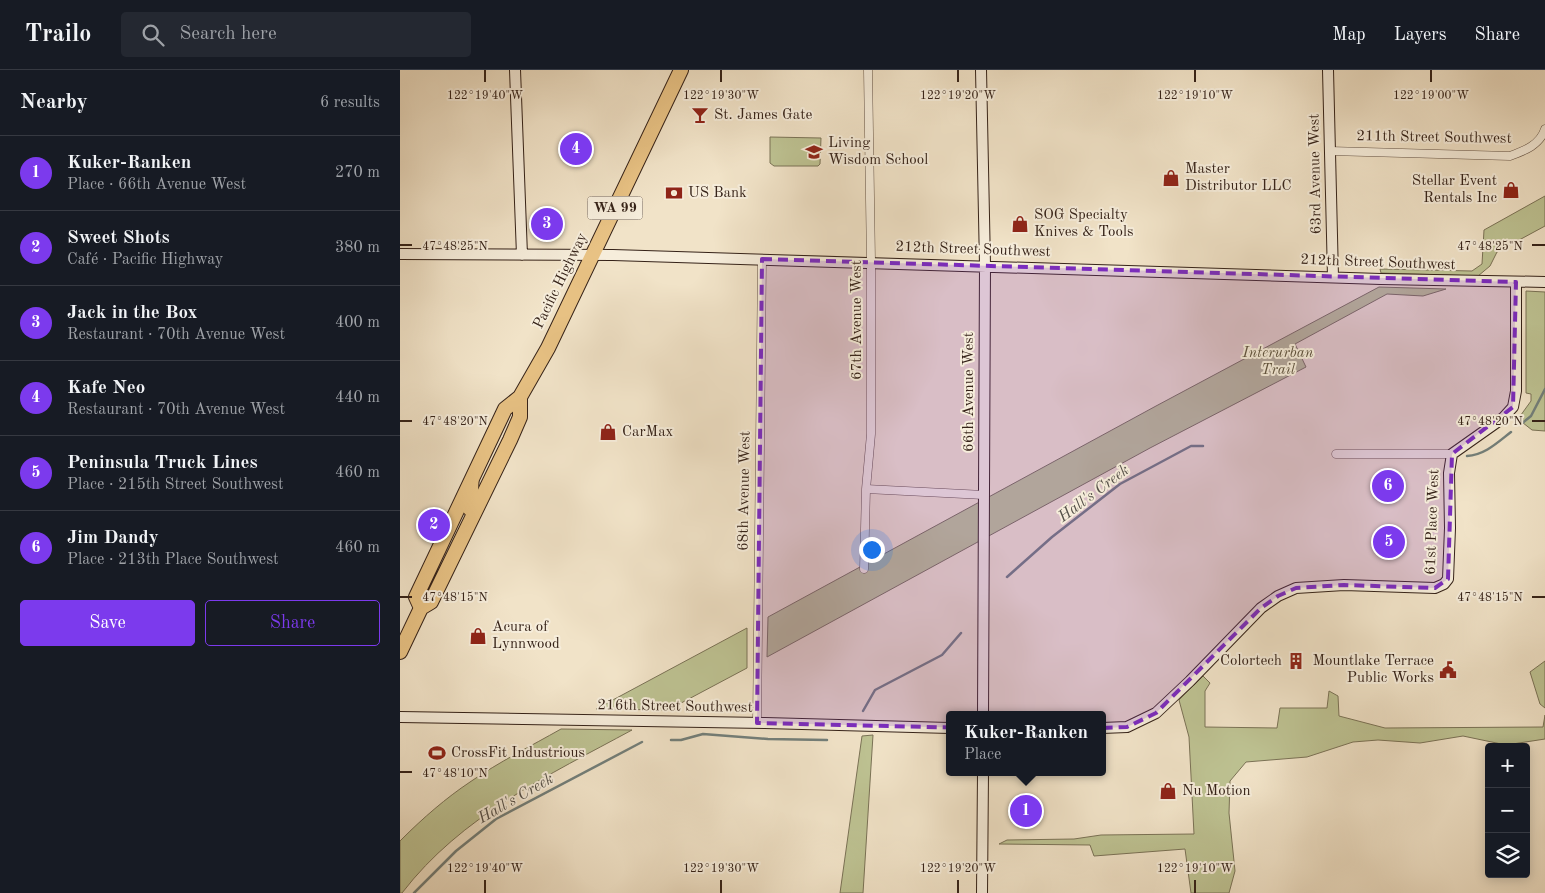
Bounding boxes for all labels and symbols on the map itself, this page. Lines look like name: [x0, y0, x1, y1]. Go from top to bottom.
text: 122°19'40"W: [447, 90, 523, 102]
text: 122°19'30"W: [683, 90, 759, 102]
text: 122°19'20"W: [920, 90, 996, 102]
text: 122°19'10"W: [1157, 90, 1233, 102]
text: 122°19'00"W: [1393, 90, 1469, 102]
bar icon: St. James Gate: [690, 105, 710, 125]
place label: St. James Gate: [714, 108, 812, 123]
street label: 63rd Avenue West: [1307, 114, 1325, 234]
street label: 211th Street Southwest: [1356, 129, 1512, 147]
pin: 4: [560, 130, 592, 168]
place label: Living Wisdom School: [828, 136, 928, 168]
school or university icon: Living Wisdom School: [804, 142, 824, 162]
place label: Master Distributor LLC: [1185, 162, 1292, 194]
shop icon: Master Distributor LLC: [1161, 168, 1181, 188]
place label: Stellar Event Rentals Inc: [1412, 174, 1497, 206]
shop icon: Stellar Event Rentals Inc: [1501, 180, 1521, 200]
bank icon: US Bank: [664, 183, 684, 203]
place label: US Bank: [688, 186, 747, 201]
road number: WA 99: [588, 196, 642, 220]
pin: 3: [531, 205, 563, 243]
place label: SOG Specialty Knives & Tools: [1034, 208, 1133, 240]
shop icon: SOG Specialty Knives & Tools: [1010, 214, 1030, 234]
street label: Pacific Highway: [531, 231, 591, 331]
text: 47°48'25"N: [422, 240, 488, 253]
street label: 212th Street Southwest: [895, 240, 1051, 260]
text: 47°48'25"N: [1457, 240, 1523, 253]
street label: 212th Street Southwest: [1300, 253, 1456, 273]
street label: 67th Avenue West: [850, 260, 865, 380]
street label: 66th Avenue West: [962, 332, 977, 452]
park label: Interurban Trail: [1242, 346, 1314, 378]
text: 47°48'20"N: [422, 416, 488, 428]
text: 47°48'20"N: [1457, 416, 1523, 428]
shop icon: CarMax: [598, 422, 618, 442]
place label: CarMax: [622, 425, 674, 440]
street label: 68th Avenue West: [736, 431, 754, 551]
water label: Hall's Creek: [1055, 462, 1133, 526]
pin: 6: [1372, 467, 1404, 505]
street label: 61st Place West: [1424, 469, 1442, 575]
pin: 2: [418, 506, 450, 544]
pin: 5: [1373, 523, 1405, 561]
your location: [859, 537, 885, 563]
text: 47°48'15"N: [422, 591, 488, 604]
text: 47°48'15"N: [1457, 591, 1523, 604]
place label: Acura of Lynnwood: [492, 620, 560, 652]
shop icon: Acura of Lynnwood: [468, 626, 488, 646]
building icon: Colortech: [1286, 651, 1306, 671]
place label: Colortech: [1220, 654, 1282, 669]
place label: Mountlake Terrace Public Works: [1313, 654, 1434, 686]
public building icon: Mountlake Terrace Public Works: [1438, 660, 1458, 680]
street label: 216th Street Southwest: [597, 698, 753, 716]
sports icon: CrossFit Industrious: [427, 743, 447, 763]
place label: CrossFit Industrious: [451, 746, 585, 761]
text: 47°48'10"N: [422, 768, 488, 780]
water label: Hall's Creek: [475, 771, 557, 827]
shop icon: Nu Motion: [1158, 781, 1178, 801]
place label: Nu Motion: [1182, 784, 1251, 799]
pin: 1: [1010, 792, 1042, 830]
text: 122°19'40"W: [447, 863, 523, 875]
text: 122°19'30"W: [683, 863, 759, 875]
text: 122°19'20"W: [920, 863, 996, 875]
text: 122°19'10"W: [1157, 863, 1233, 875]

